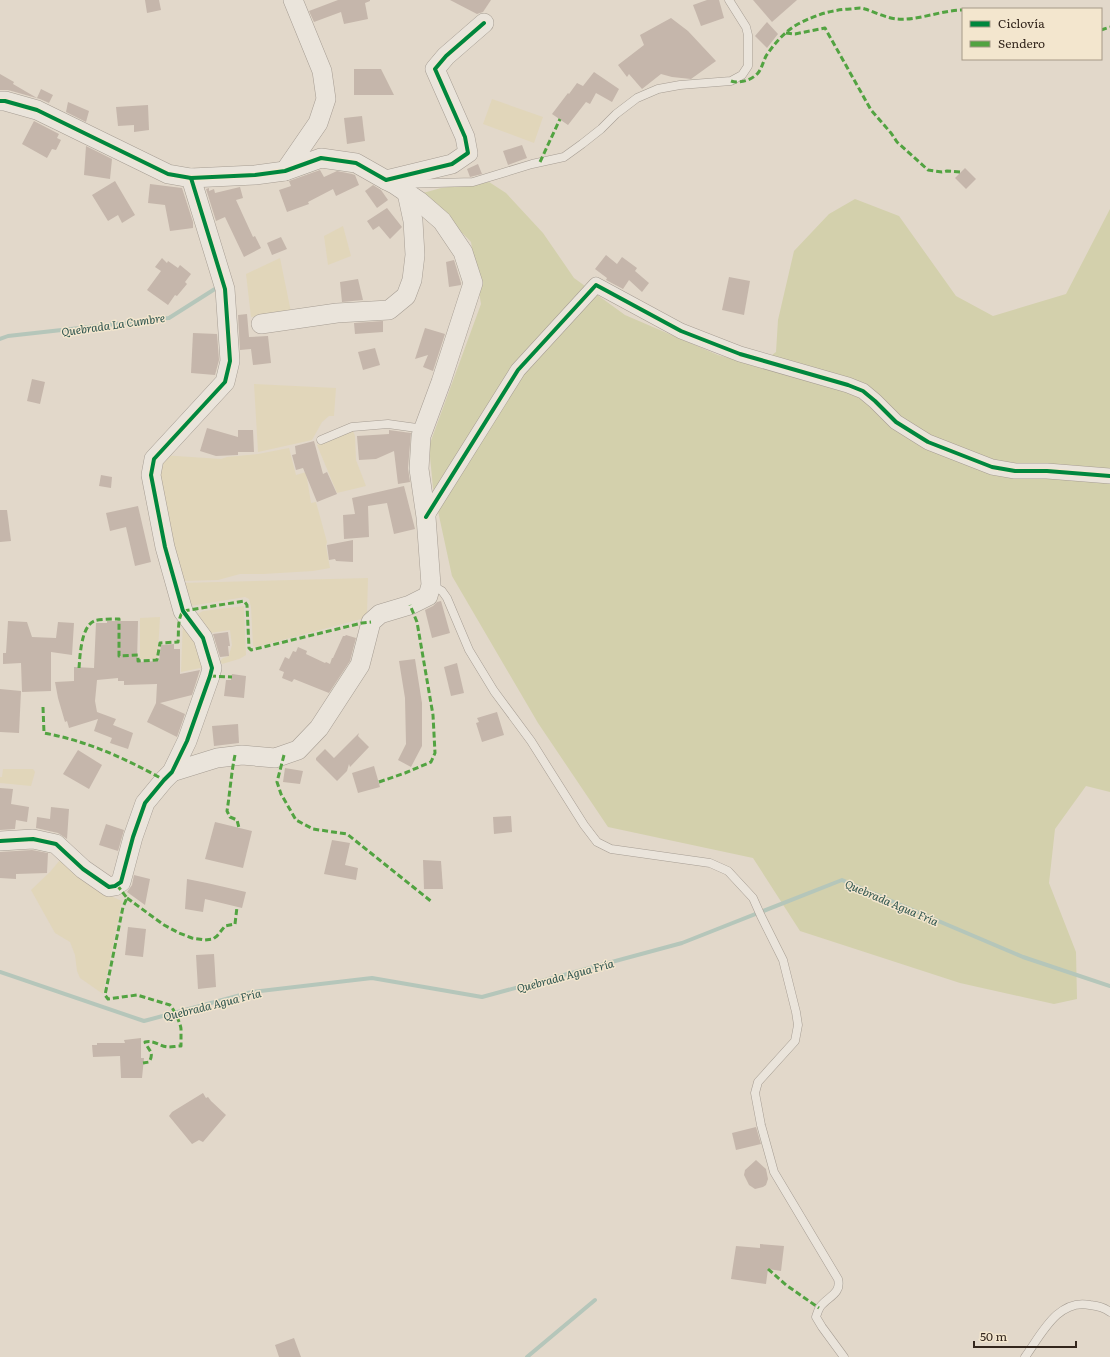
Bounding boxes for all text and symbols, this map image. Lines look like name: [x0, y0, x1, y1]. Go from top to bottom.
legend: [962, 8, 1102, 60]
text: Ciclovía: [998, 14, 1045, 32]
text: Sendero: [998, 34, 1045, 52]
water label: Quebrada La Cumbre: [60, 309, 166, 339]
water label: Quebrada Agua Fría: [843, 875, 942, 929]
water label: Quebrada Agua Fría: [515, 954, 616, 996]
water label: Quebrada Agua Fría: [161, 984, 263, 1024]
scale bar: [974, 1323, 1076, 1349]
text: 50 m: [980, 1327, 1007, 1345]

